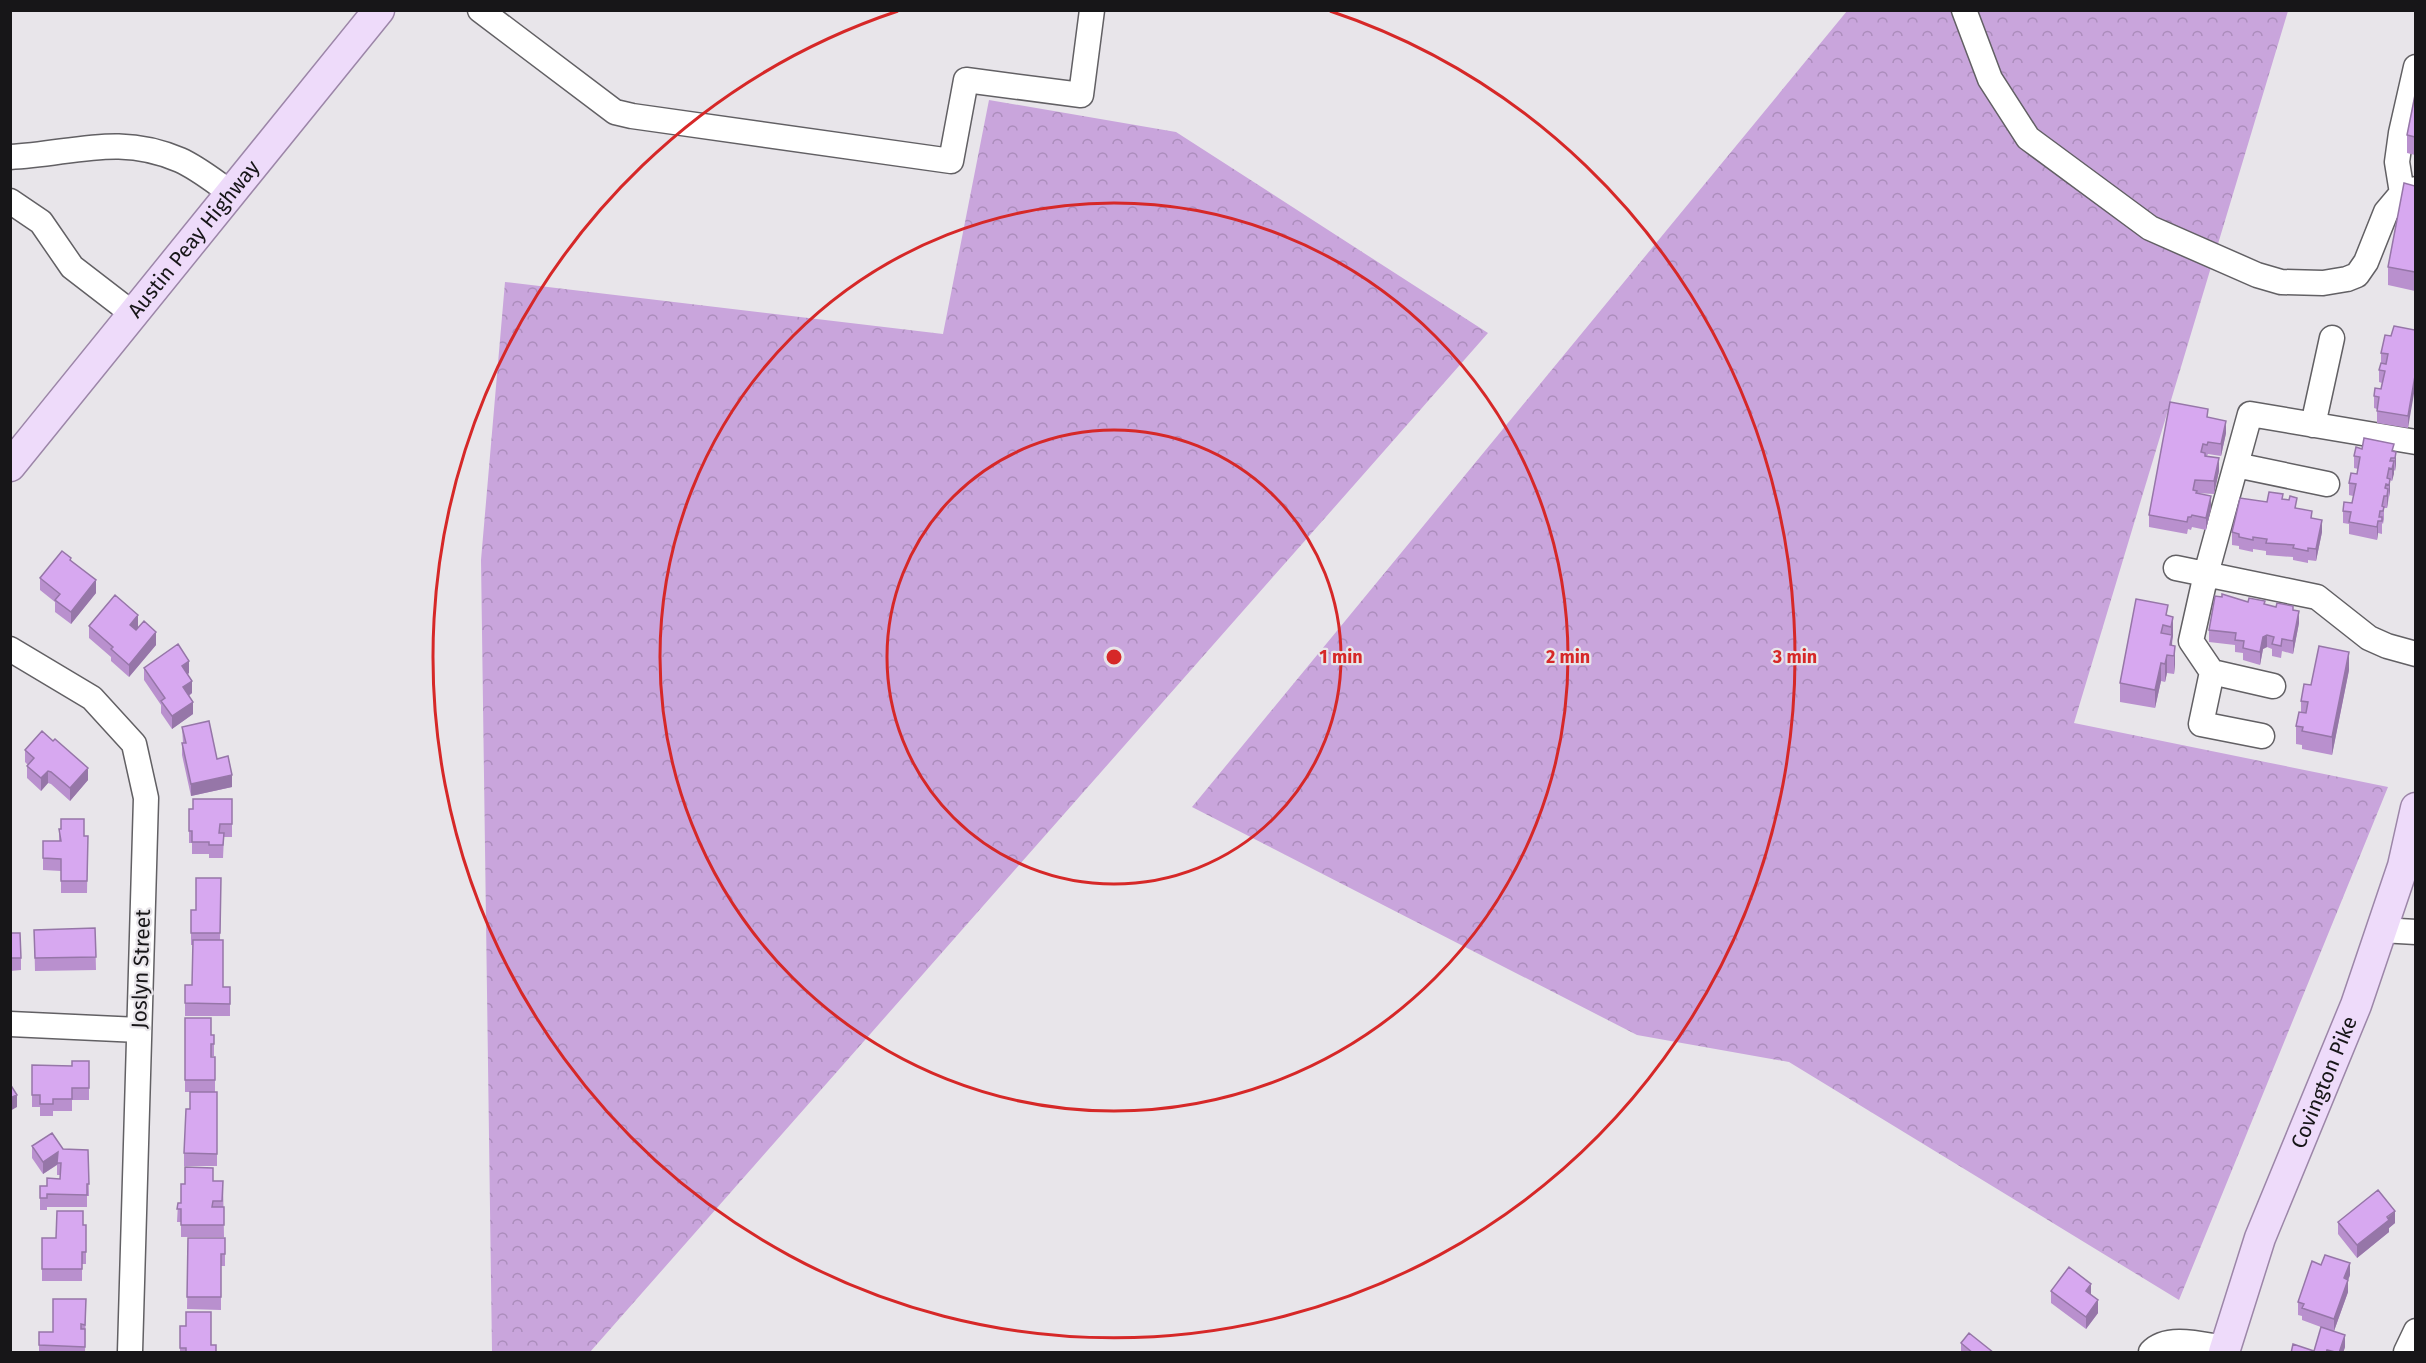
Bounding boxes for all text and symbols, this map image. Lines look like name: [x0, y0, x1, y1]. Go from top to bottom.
street label: Austin Peay Highway: [122, 154, 266, 323]
text: 1 min: [1319, 646, 1363, 668]
text: 2 min: [1546, 646, 1590, 668]
text: 3 min: [1772, 646, 1817, 668]
centre of rings: [1104, 647, 1124, 667]
street label: Joslyn Street: [126, 908, 156, 1029]
street label: Covington Pike: [2285, 1012, 2363, 1152]

